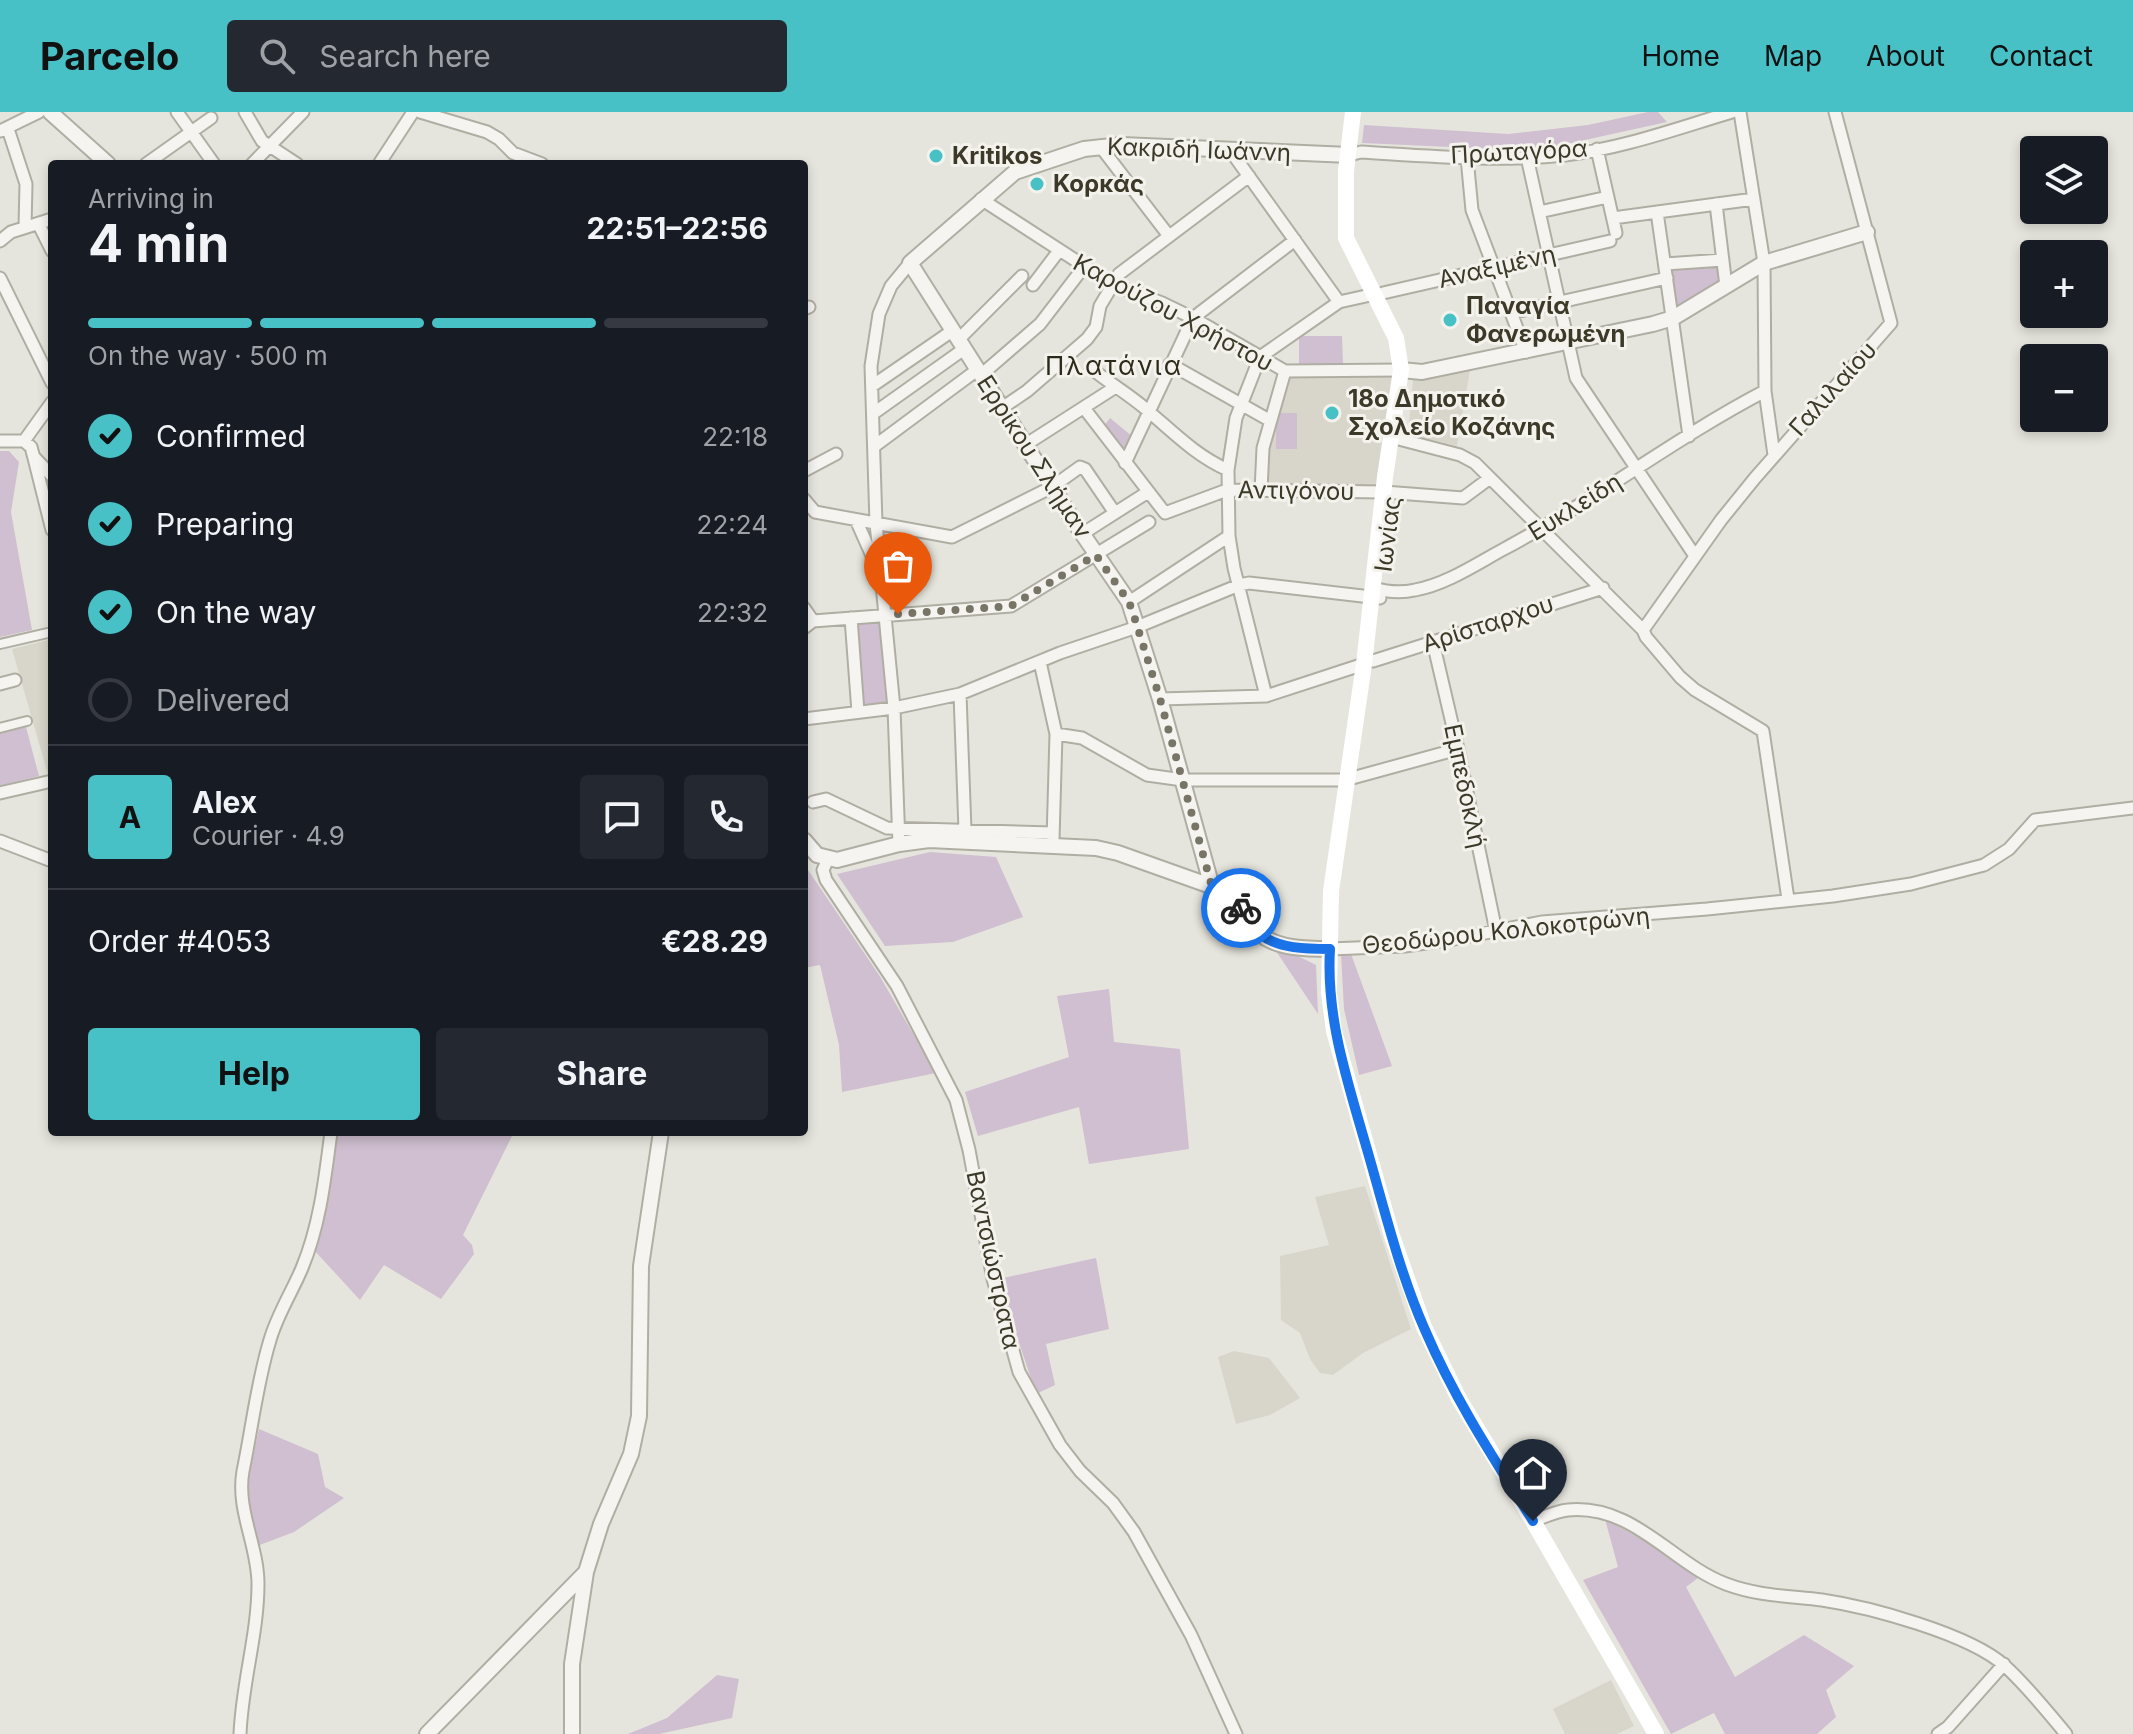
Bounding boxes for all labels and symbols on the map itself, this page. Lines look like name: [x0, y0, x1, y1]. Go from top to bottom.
street label: Κακριδή Ιωάννη: [1107, 132, 1291, 167]
street label: Πρωταγόρα: [1450, 133, 1588, 170]
place label: Kritikos: [952, 141, 1043, 170]
marker: Kritikos: [927, 147, 945, 165]
place label: Κορκάς: [1053, 169, 1144, 198]
marker: Κορκάς: [1028, 175, 1046, 193]
street label: Αναξιμένη: [1435, 239, 1558, 294]
street label: Καρούζου Χρήστου: [1068, 248, 1278, 377]
place label: Παναγία Φανερωμένη: [1466, 291, 1626, 348]
marker: Παναγία Φανερωμένη: [1441, 311, 1459, 329]
street label: Γαλιλαίου: [1783, 336, 1882, 442]
district label: Πλατάνια: [1045, 350, 1183, 381]
street label: Ερρίκου Σλήμαν: [971, 370, 1098, 544]
place label: 18ο Δημοτικό Σχολείο Κοζάνης: [1348, 384, 1555, 441]
marker: 18ο Δημοτικό Σχολείο Κοζάνης: [1323, 404, 1341, 422]
street label: Ευκλείδη: [1523, 467, 1627, 547]
street label: Αντιγόνου: [1237, 475, 1355, 506]
street label: Ιωνίας: [1368, 494, 1407, 573]
pin: [864, 532, 932, 614]
street label: Αρίσταρχου: [1418, 589, 1557, 658]
street label: Εμπεδοκλή: [1438, 721, 1493, 851]
courier: [1201, 868, 1281, 948]
street label: Θεοδώρου Κολοκοτρώνη: [1361, 901, 1651, 960]
street label: Βαντσιώστρατα: [960, 1168, 1027, 1352]
pin: [1499, 1439, 1567, 1521]

